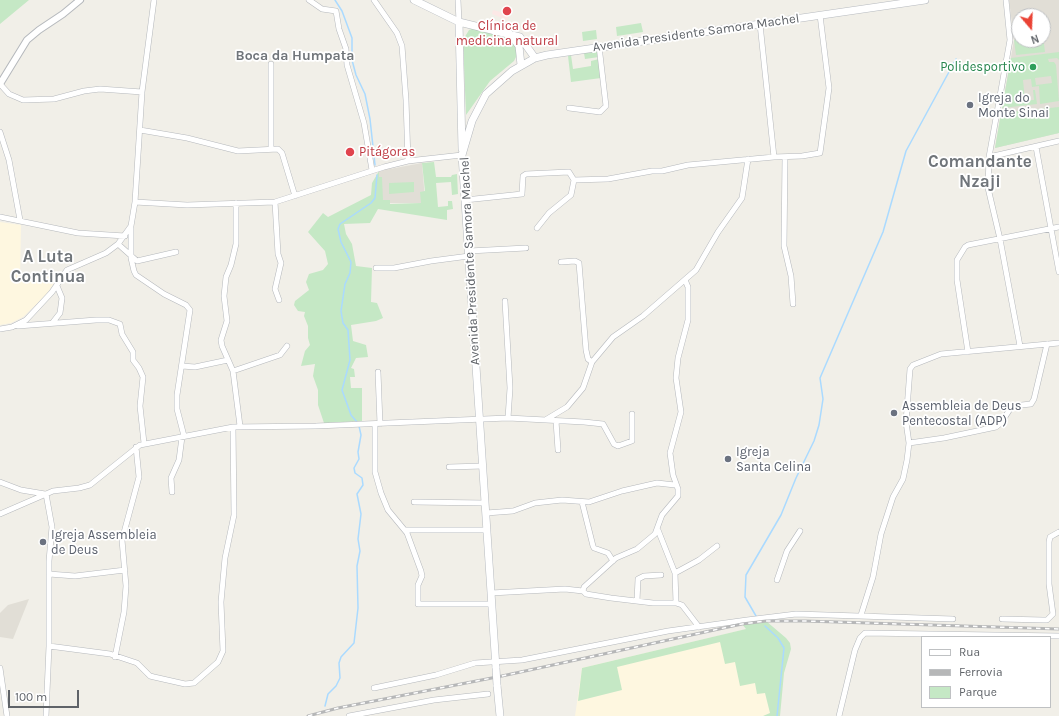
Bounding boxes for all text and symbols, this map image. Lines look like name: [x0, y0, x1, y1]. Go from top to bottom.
marker: Clínica de medicina natural: [501, 5, 513, 17]
north arrow: [1011, 8, 1051, 48]
street label: Avenida Presidente Samora Machel: [592, 11, 800, 55]
place label: Clínica de medicina natural: [456, 18, 558, 49]
text: N: [1029, 31, 1041, 46]
district label: Boca da Humpata: [236, 48, 354, 64]
place label: Polidesportivo: [940, 59, 1025, 75]
marker: Polidesportivo: [1028, 62, 1038, 72]
place label: Igreja do Monte Sinai: [978, 90, 1049, 121]
marker: Igreja do Monte Sinai: [965, 100, 975, 110]
place label: Pitágoras: [359, 144, 415, 160]
marker: Pitágoras: [344, 146, 356, 158]
district label: Comandante Nzaji: [928, 152, 1032, 192]
street label: Avenida Presidente Samora Machel: [457, 157, 483, 365]
district label: A Luta Continua: [11, 247, 85, 287]
place label: Assembleia de Deus Pentecostal (ADP): [902, 398, 1022, 429]
marker: Assembleia de Deus Pentecostal (ADP): [889, 408, 899, 418]
place label: Igreja Santa Celina: [736, 444, 811, 475]
marker: Igreja Santa Celina: [723, 454, 733, 464]
place label: Igreja Assembleia de Deus: [51, 527, 157, 558]
marker: Igreja Assembleia de Deus: [38, 537, 48, 547]
legend: [921, 636, 1051, 708]
text: Rua: [959, 645, 980, 659]
text: Ferrovia: [959, 665, 1003, 679]
scale bar: [10, 682, 81, 708]
text: Parque: [959, 685, 997, 699]
text: 100 m: [15, 690, 47, 704]

